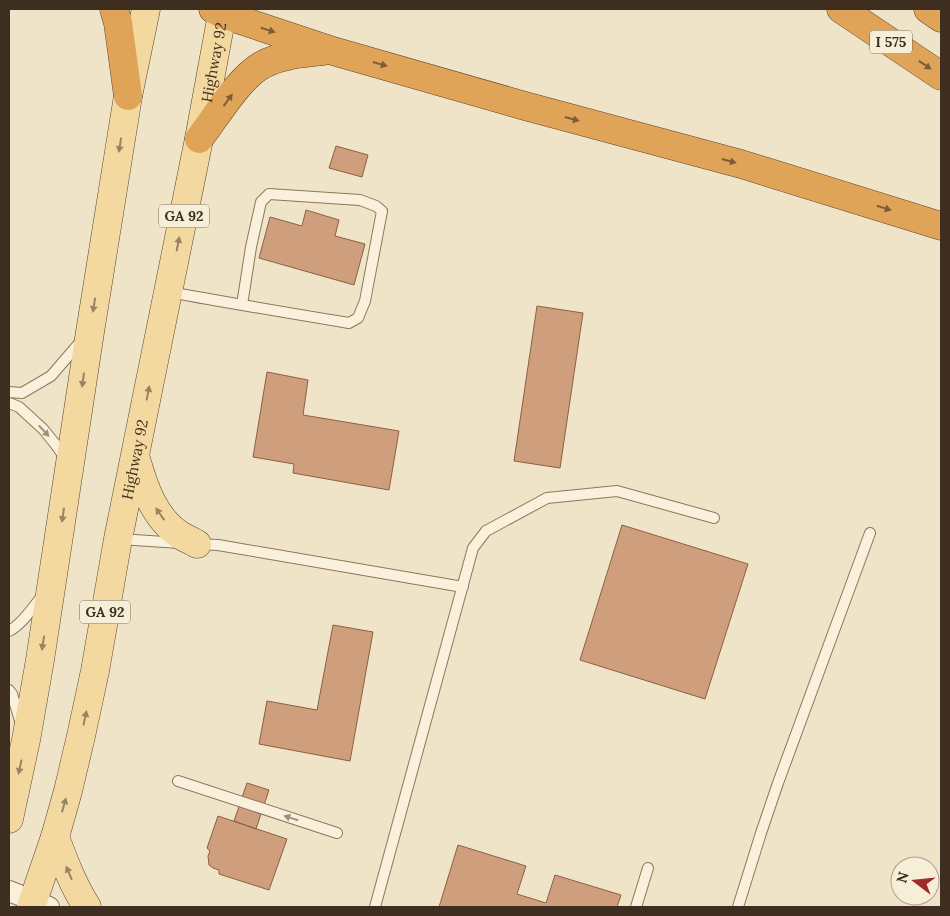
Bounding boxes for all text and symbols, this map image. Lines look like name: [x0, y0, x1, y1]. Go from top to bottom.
street label: Highway 92: [196, 20, 230, 104]
one-way arrow: [261, 26, 276, 34]
road number: I 575: [870, 31, 912, 54]
one-way arrow: [918, 60, 932, 70]
one-way arrow: [373, 61, 388, 69]
one-way arrow: [223, 93, 233, 107]
one-way arrow: [564, 115, 579, 123]
one-way arrow: [115, 137, 123, 153]
one-way arrow: [721, 157, 736, 165]
road number: GA 92: [159, 205, 209, 228]
one-way arrow: [877, 205, 892, 213]
one-way arrow: [174, 237, 182, 252]
one-way arrow: [90, 297, 98, 313]
one-way arrow: [78, 372, 86, 388]
one-way arrow: [145, 384, 153, 400]
street label: Highway 92: [117, 418, 152, 501]
one-way arrow: [38, 424, 50, 436]
one-way arrow: [59, 507, 67, 523]
one-way arrow: [155, 507, 165, 521]
road number: GA 92: [80, 600, 130, 624]
one-way arrow: [39, 635, 47, 651]
one-way arrow: [81, 710, 89, 725]
one-way arrow: [16, 760, 24, 776]
one-way arrow: [61, 797, 69, 812]
one-way arrow: [283, 814, 298, 821]
north arrow: [890, 856, 940, 906]
one-way arrow: [65, 866, 73, 880]
text: N: [892, 870, 913, 885]

